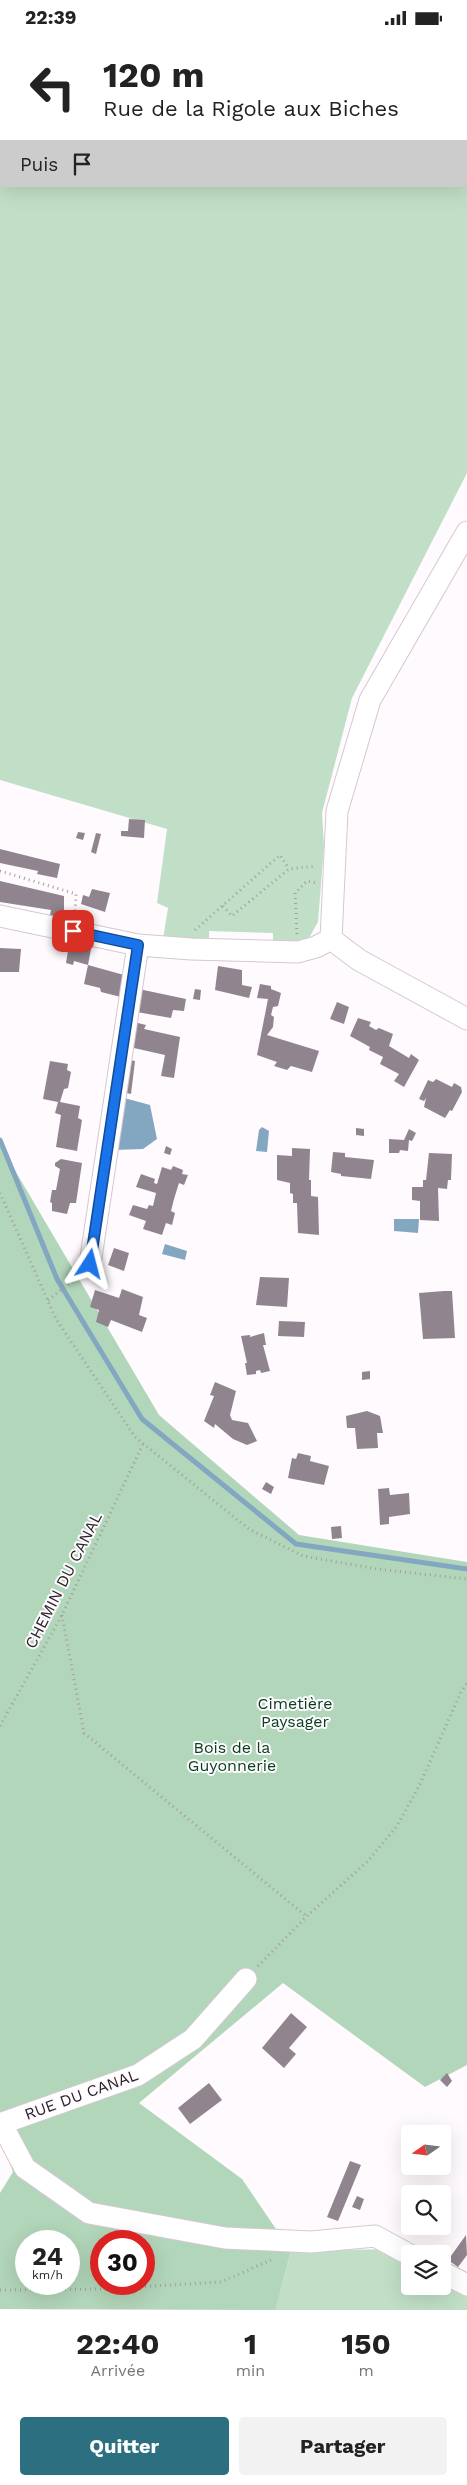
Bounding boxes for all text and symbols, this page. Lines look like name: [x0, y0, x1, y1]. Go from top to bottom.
text: 22:39: [25, 6, 76, 29]
text: 120 m: [103, 54, 204, 96]
icon: left: [20, 55, 85, 120]
text: Rue de la Rigole aux Biches: [103, 96, 399, 121]
icon: arrive: [68, 150, 96, 178]
text: Puis: [20, 153, 58, 176]
pin: [52, 910, 94, 952]
icon: arrive: [59, 917, 87, 945]
position arrow: [63, 1237, 115, 1289]
street label: CHEMIN DU CANAL: [21, 1509, 106, 1651]
park label: Cimetière Paysager: [257, 1694, 333, 1731]
park label: Bois de la Guyonnerie: [188, 1738, 276, 1775]
street label: RUE DU CANAL: [22, 2065, 141, 2124]
north arrow: [401, 2125, 451, 2175]
map controls: [401, 2125, 451, 2295]
button: search: [401, 2185, 451, 2235]
speed limit sign: 30: [90, 2230, 155, 2295]
text: 24: [32, 2242, 63, 2271]
button: layers: [401, 2245, 451, 2295]
text: km/h: [32, 2268, 63, 2282]
text: 22:40: [76, 2326, 160, 2361]
text: 1: [244, 2326, 257, 2361]
text: 150: [341, 2326, 391, 2361]
text: Arrivée: [91, 2361, 145, 2380]
text: min: [236, 2361, 265, 2380]
text: m: [358, 2361, 374, 2380]
button: Quitter: [20, 2417, 229, 2475]
button: Partager: [239, 2417, 447, 2475]

